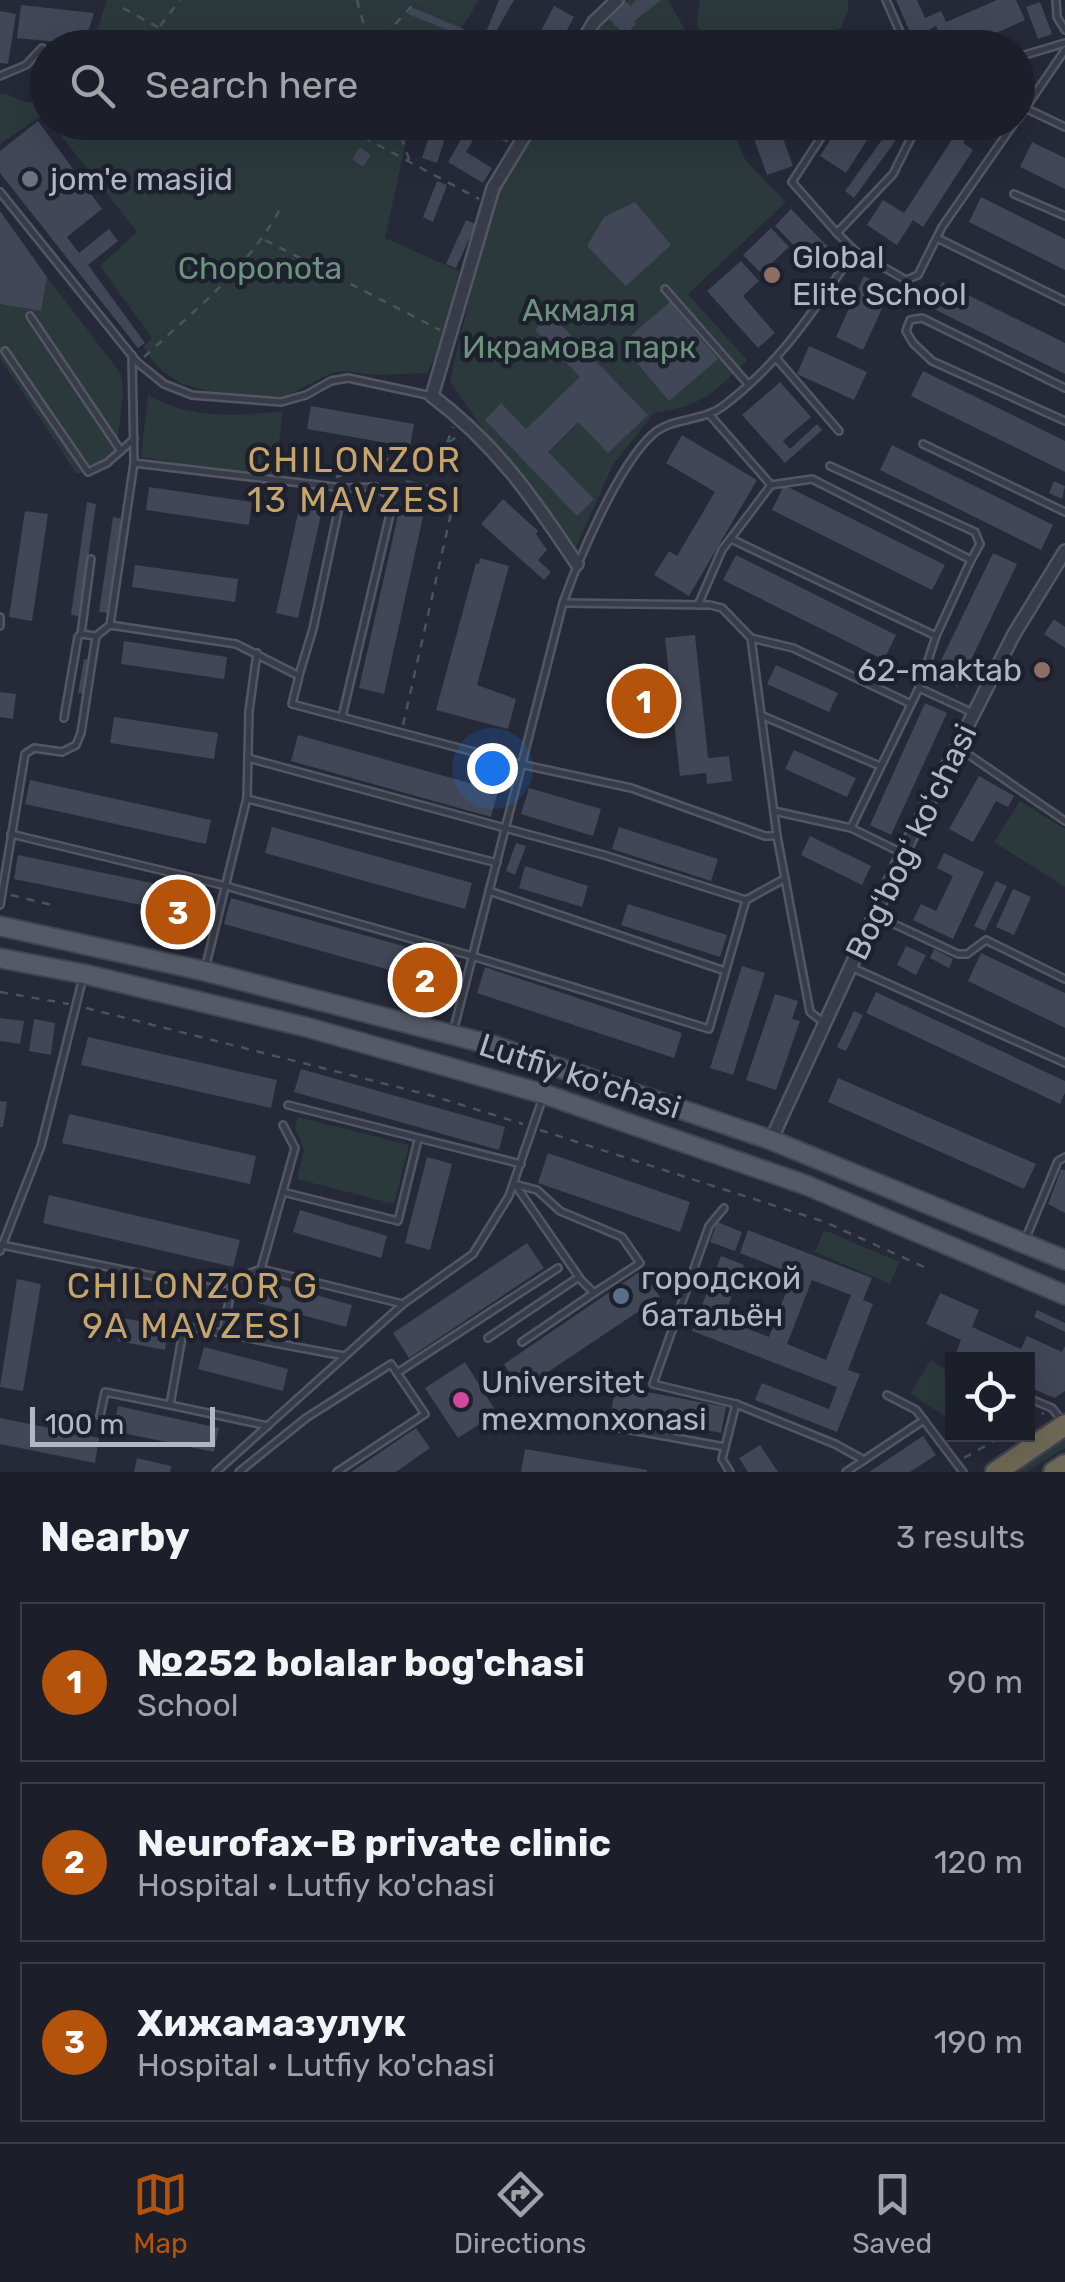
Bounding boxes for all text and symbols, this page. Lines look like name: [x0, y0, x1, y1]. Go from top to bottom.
search box: [30, 30, 1035, 140]
icon: search: [65, 58, 120, 113]
text: Search here: [145, 62, 358, 108]
place label: jom'e masjid: [48, 160, 233, 198]
marker: jom'e masjid: [19, 168, 41, 190]
place label: Global Elite School: [792, 238, 967, 313]
park label: Choponota: [178, 249, 342, 287]
marker: Global Elite School: [761, 264, 783, 286]
park label: Акмаля Икрамова парк: [462, 291, 696, 366]
district label: CHILONZOR 13 MAVZESI: [247, 439, 463, 521]
place label: 62-maktab: [857, 651, 1022, 689]
marker: 62-maktab: [1031, 659, 1053, 681]
pin: 1: [612, 664, 676, 738]
street label: Bogʻbogʻ koʻchasi: [837, 718, 985, 966]
your location: [467, 743, 518, 794]
pin: 3: [146, 874, 210, 950]
pin: 2: [392, 942, 458, 1018]
street label: Lutfiy ko'chasi: [474, 1026, 686, 1126]
place label: городской батальён: [641, 1259, 801, 1334]
district label: CHILONZOR G 9A MAVZESI: [67, 1265, 319, 1347]
marker: городской батальён: [610, 1285, 632, 1307]
map controls: [945, 1352, 1035, 1442]
button: locate: [945, 1352, 1035, 1442]
place label: Universitet mexmonxonasi: [481, 1363, 707, 1438]
marker: Universitet mexmonxonasi: [450, 1389, 472, 1411]
scale bar: [30, 1402, 215, 1446]
text: 100 m: [45, 1408, 124, 1441]
text: Nearby: [40, 1512, 190, 1562]
text: 3 results: [896, 1518, 1025, 1556]
text: №252 bolalar bog'chasi: [137, 1640, 585, 1686]
text: 1: [67, 1663, 82, 1701]
text: 90 m: [947, 1663, 1023, 1701]
text: School: [137, 1686, 239, 1724]
text: Neurofax-B private clinic: [137, 1820, 611, 1866]
text: 2: [64, 1843, 85, 1881]
text: 120 m: [934, 1843, 1023, 1881]
text: Hospital · Lutfiy ko'chasi: [137, 1866, 495, 1904]
text: Хижамазулук: [137, 2000, 406, 2046]
text: 3: [64, 2023, 85, 2061]
text: 190 m: [934, 2023, 1023, 2061]
text: Hospital · Lutfiy ko'chasi: [137, 2046, 495, 2084]
tab: Map: [133, 2167, 188, 2260]
tab: Directions: [454, 2167, 586, 2260]
tab: Saved: [852, 2167, 932, 2260]

